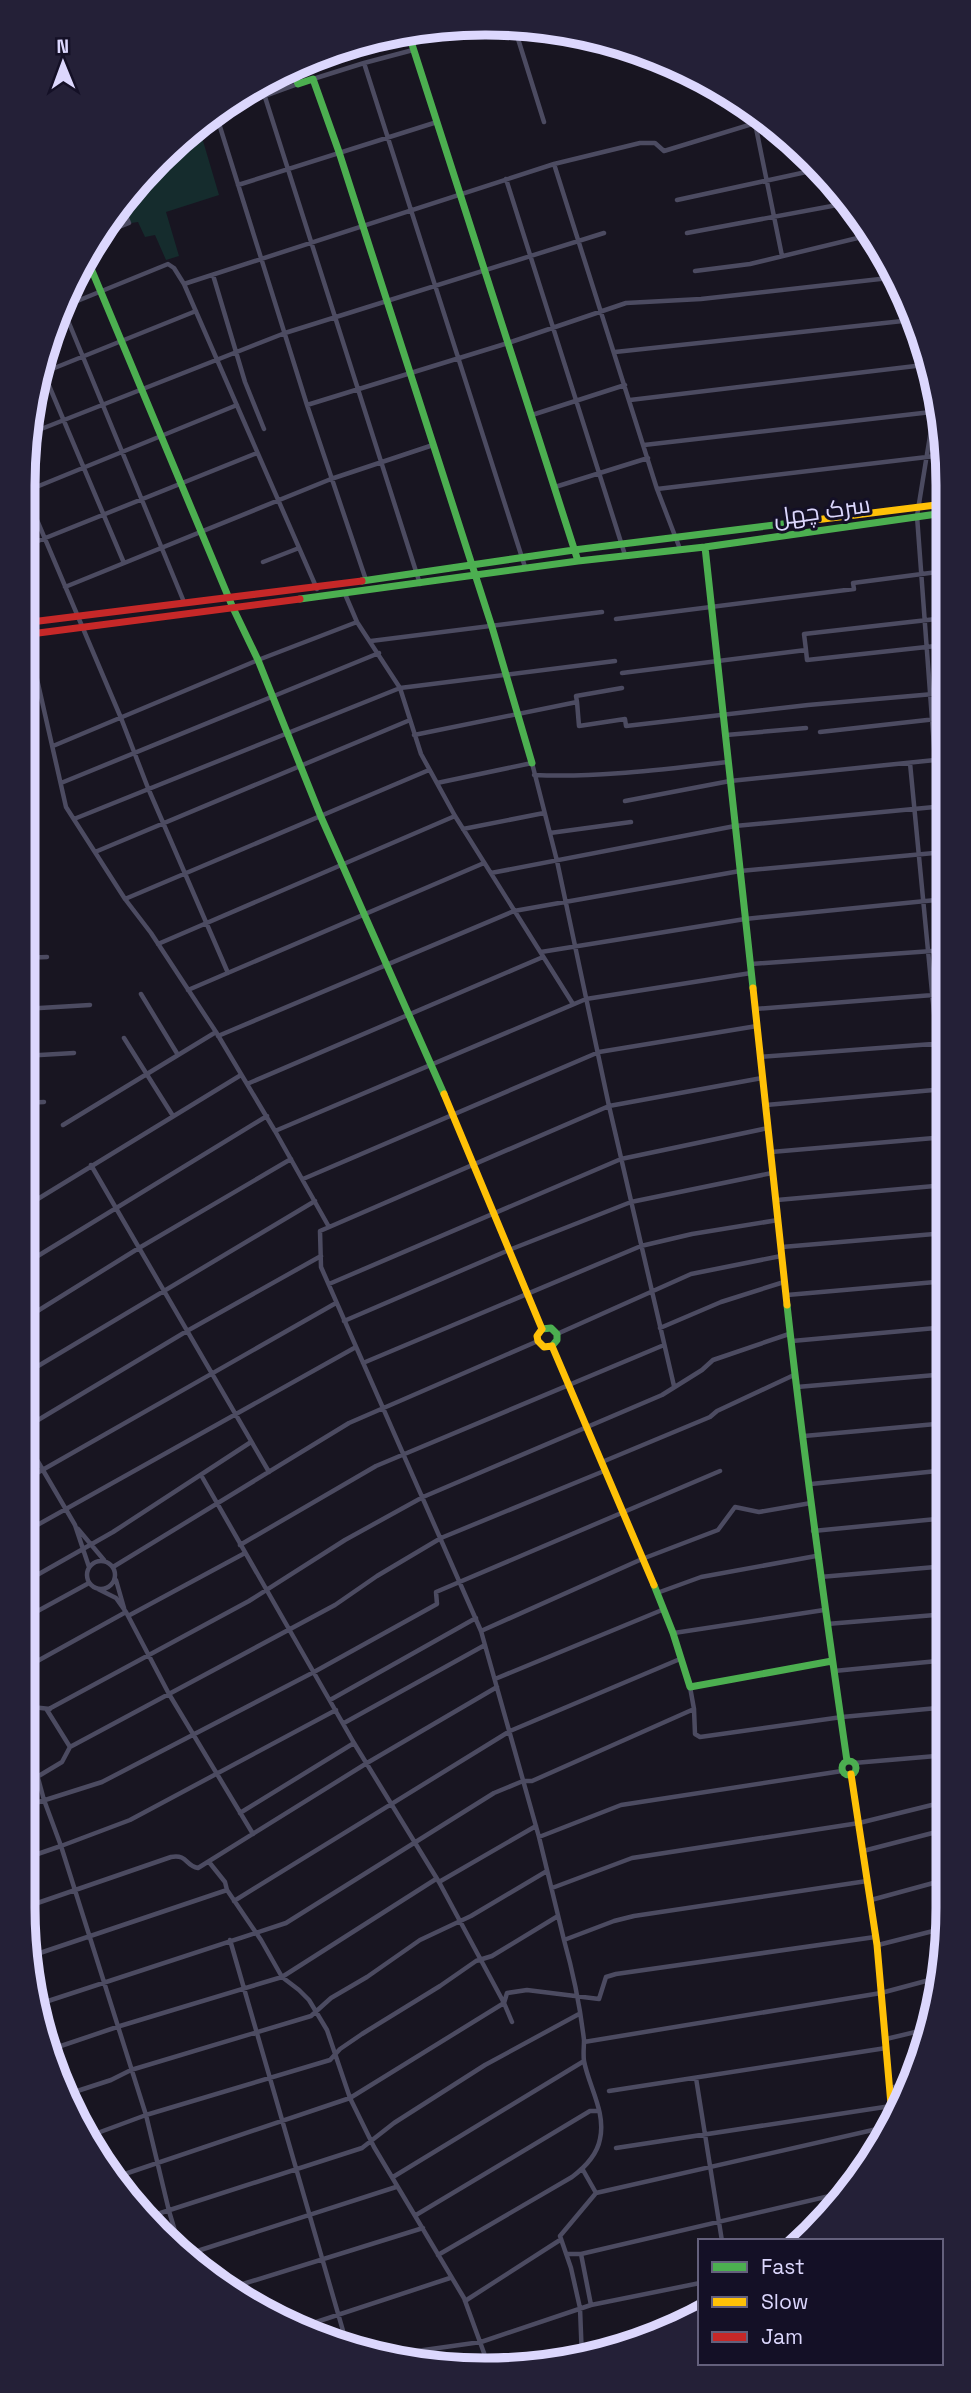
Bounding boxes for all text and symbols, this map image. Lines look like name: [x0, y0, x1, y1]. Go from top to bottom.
north arrow: [28, 28, 98, 98]
text: N: [56, 34, 69, 59]
street label: سرک چهل: [771, 488, 873, 534]
legend: [698, 2239, 943, 2365]
text: Fast: [761, 2253, 805, 2280]
text: Slow: [761, 2288, 809, 2315]
text: Jam: [761, 2323, 803, 2350]

